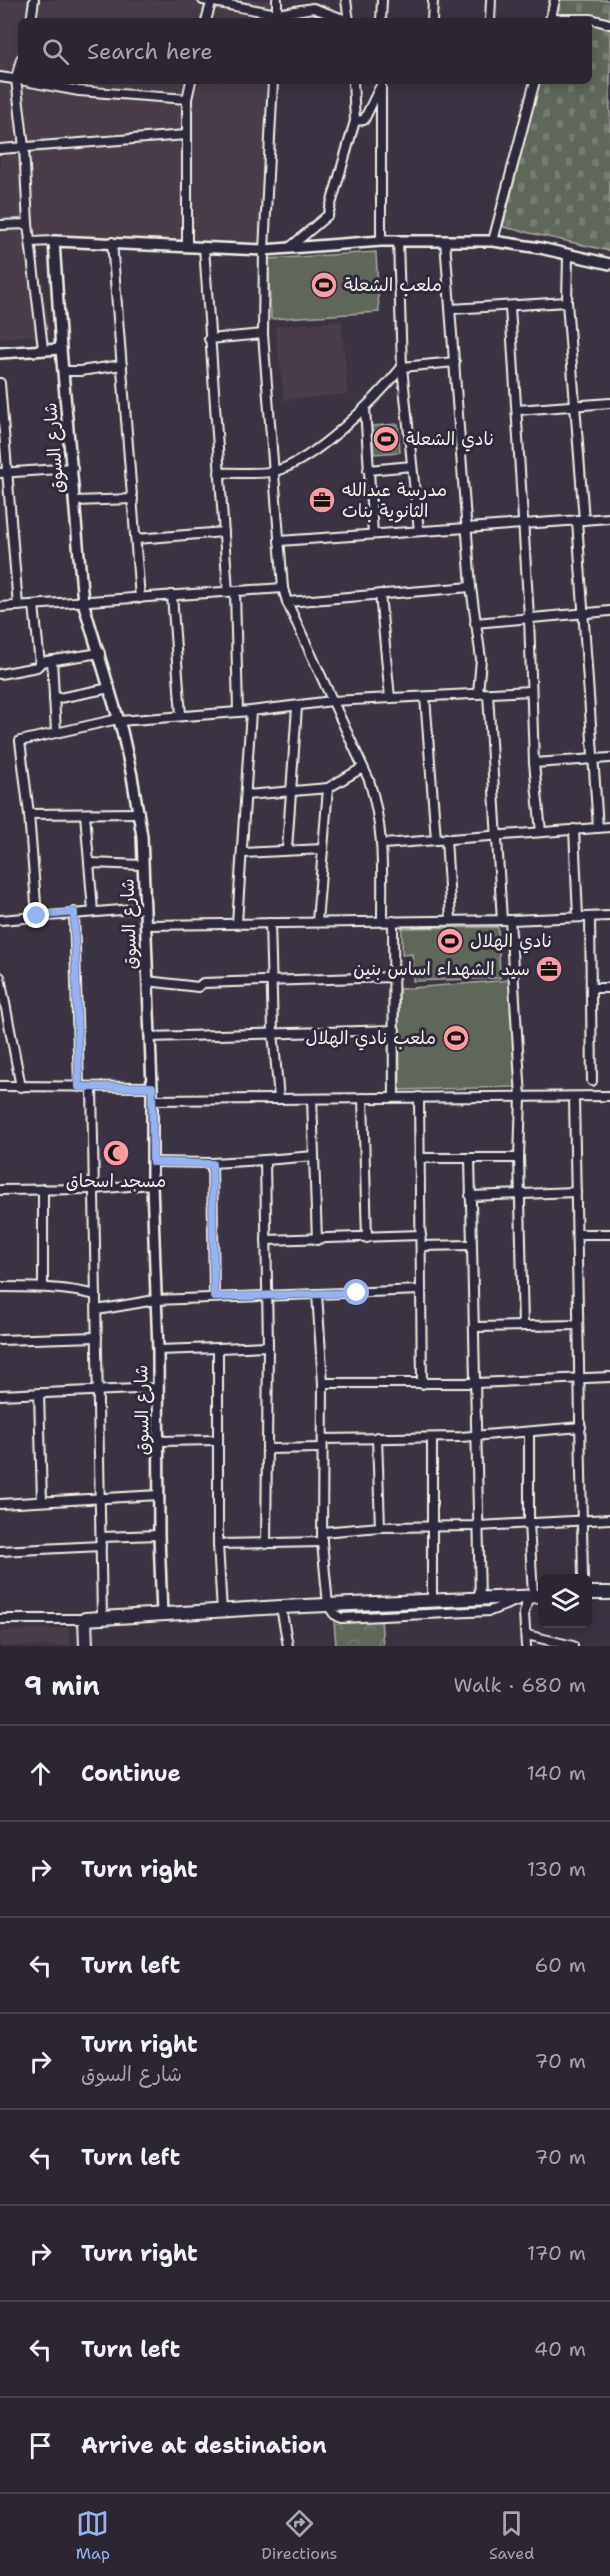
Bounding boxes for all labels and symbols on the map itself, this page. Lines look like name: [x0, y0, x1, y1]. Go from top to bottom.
sports icon: ملعب الشعلة: [309, 270, 339, 300]
place label: ملعب الشعلة: [344, 273, 442, 297]
street label: شارع السوق: [38, 402, 70, 494]
sports icon: نادي الشعلة: [371, 424, 401, 454]
place label: نادي الشعلة: [406, 427, 494, 452]
place label: مدرسة عبدالله الثانوية بنات: [342, 478, 447, 523]
office icon: مدرسة عبدالله الثانوية بنات: [307, 485, 337, 515]
street label: شارع السوق: [115, 878, 143, 970]
route end: [23, 902, 49, 928]
sports icon: نادي الهلال: [435, 926, 465, 956]
place label: نادي الهلال: [470, 929, 552, 954]
office icon: سيد الشهداء اساس بنين: [534, 954, 564, 984]
place label: سيد الشهداء اساس بنين: [353, 957, 530, 981]
sports icon: ملعب نادي الهلال: [441, 1023, 471, 1053]
place label: ملعب نادي الهلال: [305, 1026, 436, 1051]
mosque icon: مسجد اسحاق: [101, 1138, 131, 1168]
place label: مسجد اسحاق: [66, 1169, 166, 1193]
route start: [343, 1279, 369, 1305]
street label: شارع السوق: [129, 1364, 155, 1456]

